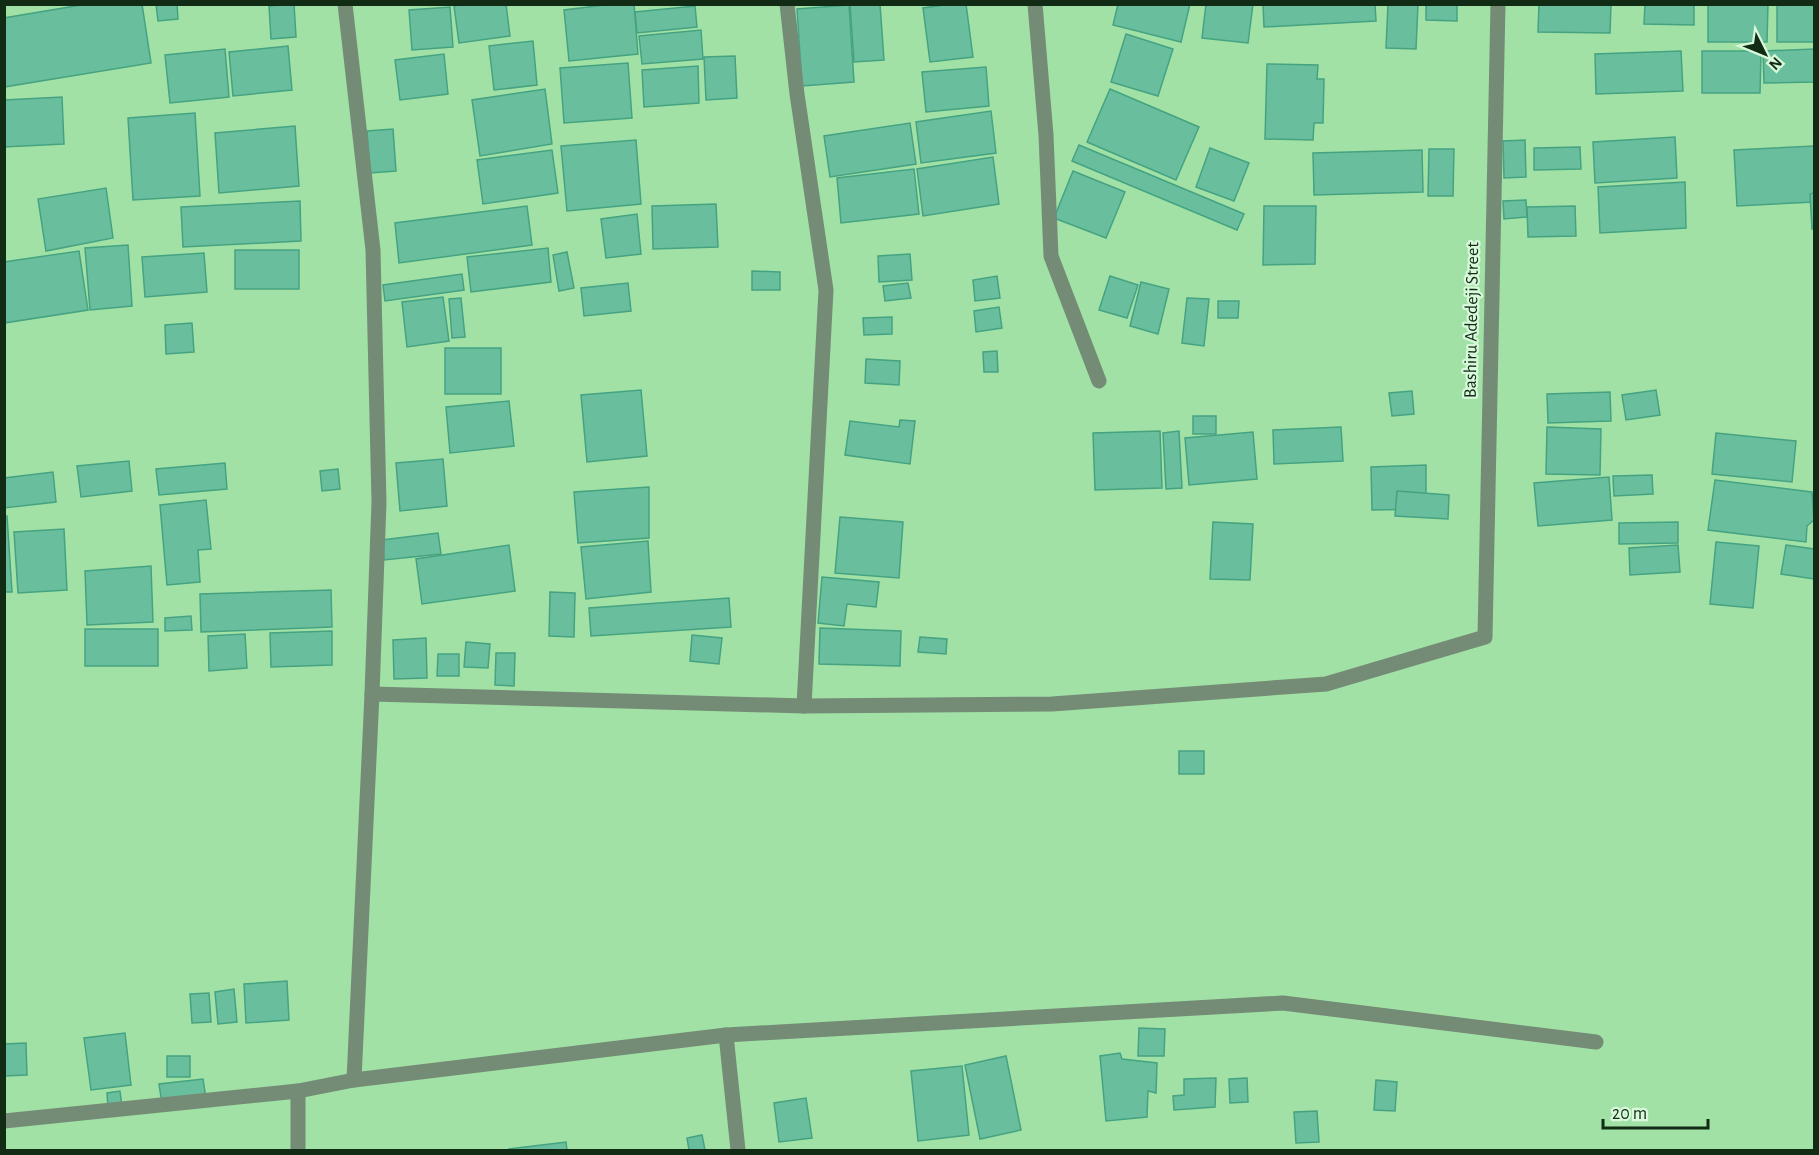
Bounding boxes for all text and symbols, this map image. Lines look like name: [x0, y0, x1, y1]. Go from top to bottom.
north arrow: [1735, 24, 1795, 84]
text: N: [1766, 54, 1785, 73]
street label: Bashiru Adedeji Street: [1462, 242, 1482, 398]
scale bar: [1603, 1092, 1708, 1130]
text: 20 m: [1612, 1105, 1647, 1123]

